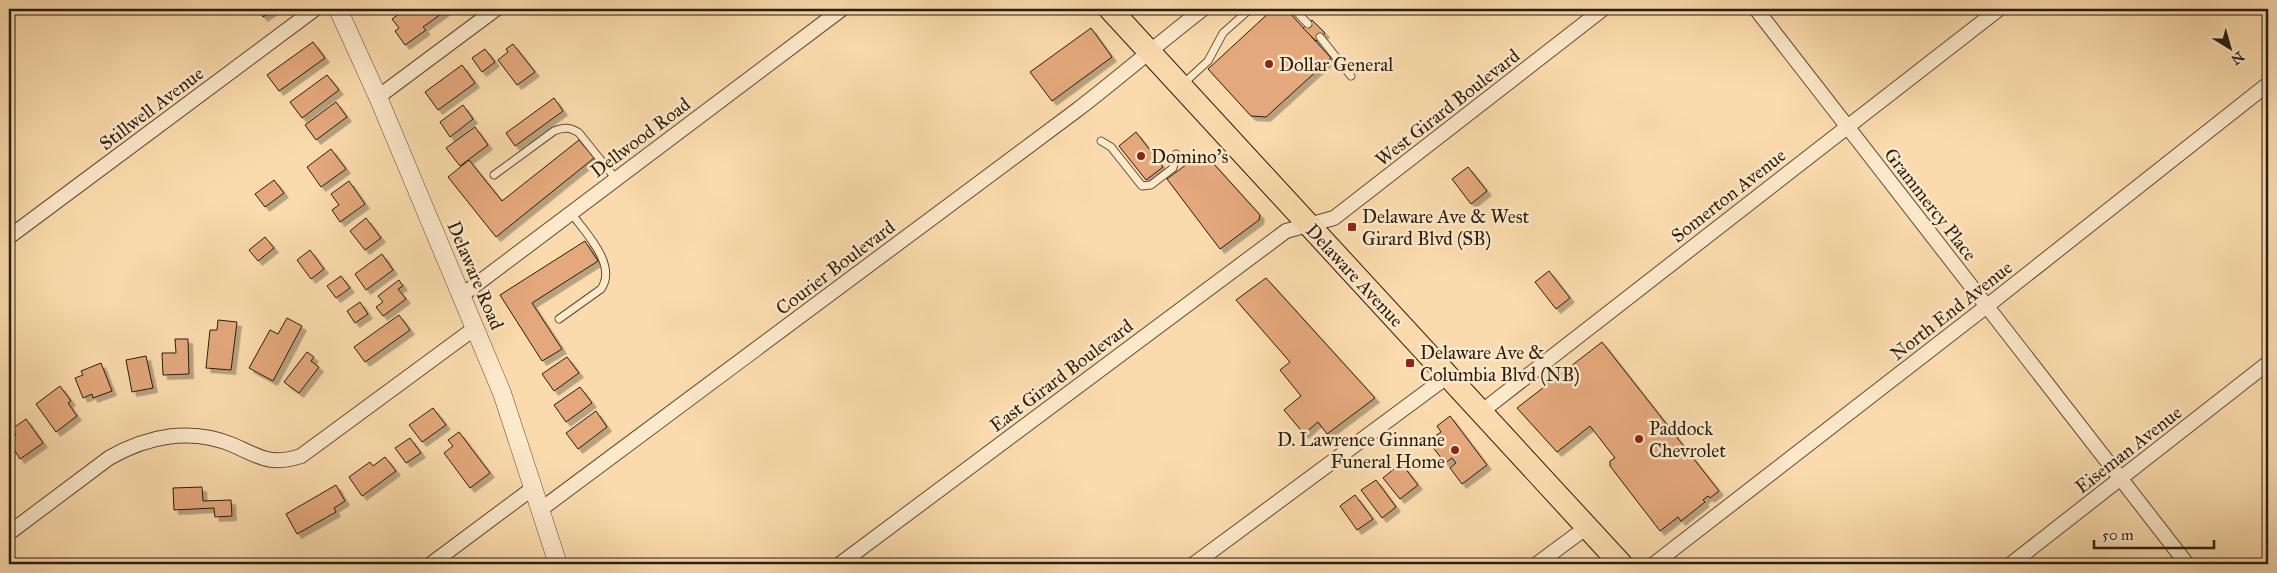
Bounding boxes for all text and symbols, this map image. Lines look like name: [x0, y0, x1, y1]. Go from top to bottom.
north arrow: [2204, 22, 2254, 72]
street label: West Girard Boulevard: [1371, 44, 1524, 171]
text: N: [2228, 48, 2247, 68]
place label: Dollar General: [1279, 53, 1394, 76]
marker: Dollar General: [1263, 58, 1275, 70]
street label: Stillwell Avenue: [95, 62, 208, 155]
street label: Dellwood Road: [586, 92, 695, 182]
street label: Somerton Avenue: [1666, 143, 1790, 247]
street label: Grammercy Place: [1879, 143, 1982, 265]
place label: Domino's: [1151, 145, 1228, 168]
marker: Domino's: [1135, 150, 1147, 162]
place label: Delaware Ave & West Girard Blvd (SB): [1362, 205, 1530, 251]
street label: Courier Boulevard: [771, 215, 900, 320]
street label: Delaware Road: [442, 217, 509, 333]
street label: Delaware Avenue: [1301, 219, 1408, 332]
marker: Delaware Ave & West Girard Blvd (SB): [1346, 221, 1358, 233]
street label: North End Avenue: [1886, 256, 2017, 365]
street label: East Girard Boulevard: [985, 314, 1138, 437]
place label: Delaware Ave & Columbia Blvd (NB): [1420, 341, 1580, 387]
marker: Delaware Ave & Columbia Blvd (NB): [1404, 357, 1416, 369]
street label: Eiseman Avenue: [2070, 401, 2186, 498]
place label: Paddock Chevrolet: [1649, 417, 1726, 462]
place label: D. Lawrence Ginnane Funeral Home: [1277, 428, 1445, 473]
marker: Paddock Chevrolet: [1633, 433, 1645, 445]
marker: D. Lawrence Ginnane Funeral Home: [1449, 444, 1461, 456]
scale bar: [2094, 518, 2214, 550]
text: 50 m: [2102, 526, 2134, 544]

